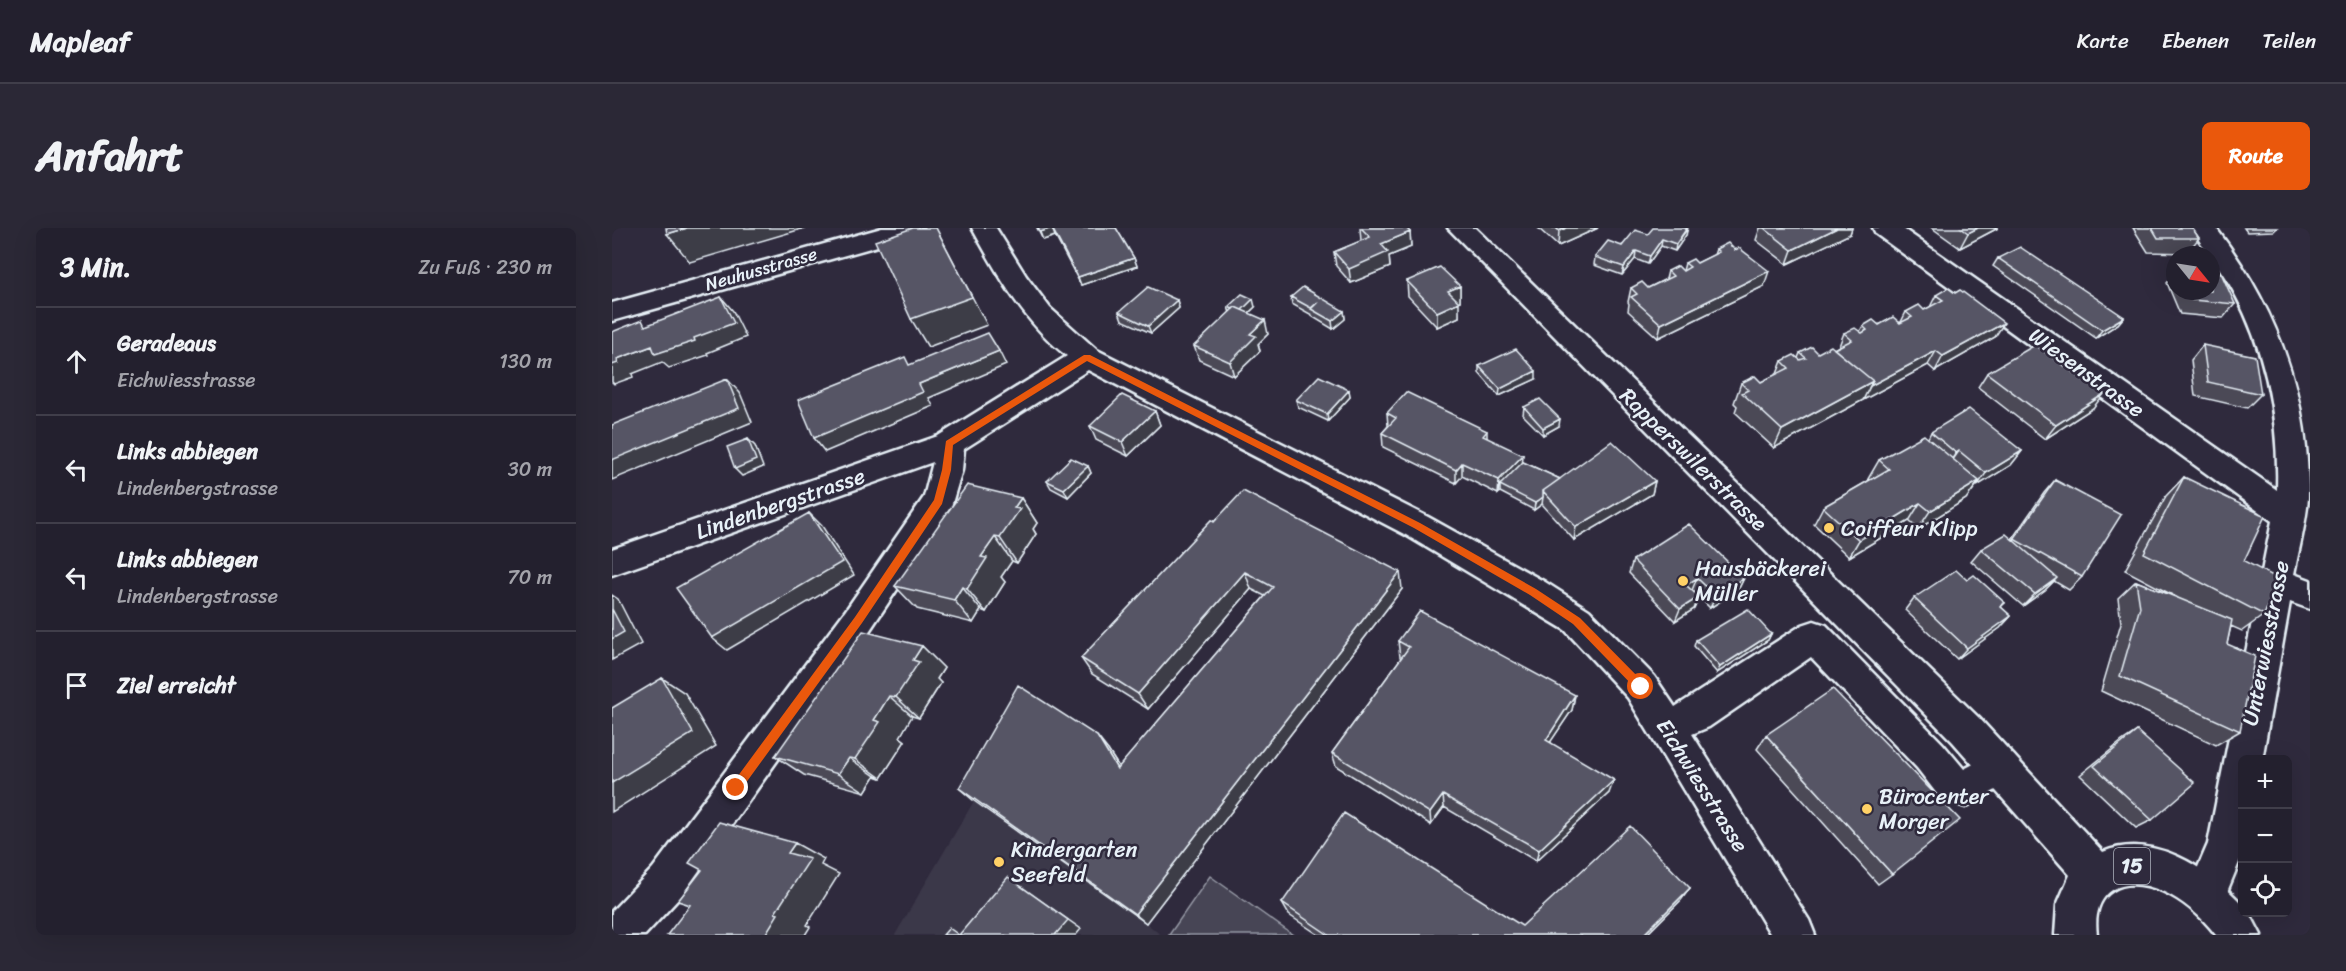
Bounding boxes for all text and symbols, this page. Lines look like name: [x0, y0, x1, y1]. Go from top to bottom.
text: Mapleaf: [30, 17, 130, 66]
text: Karte: [2077, 22, 2129, 60]
text: Ebenen: [2162, 22, 2229, 60]
text: Teilen: [2262, 22, 2316, 60]
text: Anfahrt: [36, 119, 183, 193]
button: Route: [2202, 122, 2310, 190]
street label: Neuhusstrasse: [701, 238, 821, 300]
text: 3 Min.: [60, 244, 131, 290]
north arrow: [2166, 246, 2220, 300]
text: Zu Fuß · 230 m: [418, 250, 552, 285]
street label: Wiesenstrasse: [2020, 317, 2153, 428]
text: Geradeaus: [117, 324, 216, 363]
text: 130 m: [499, 344, 552, 379]
icon: ahead: [60, 345, 93, 378]
text: Eichwiesstrasse: [117, 363, 255, 398]
street label: Rapperswilerstrasse: [1610, 378, 1778, 541]
text: Links abbiegen: [117, 432, 258, 471]
text: 30 m: [508, 452, 552, 487]
icon: left: [60, 453, 93, 486]
street label: Lindenbergstrasse: [690, 456, 870, 551]
text: Lindenbergstrasse: [117, 471, 278, 506]
place label: Coiffeur Klipp: [1841, 509, 1978, 548]
marker: Coiffeur Klipp: [1822, 521, 1836, 535]
text: Links abbiegen: [117, 540, 258, 579]
place label: Hausbäckerei Müller: [1695, 549, 1827, 613]
street label: Unterwiesstrasse: [2230, 557, 2301, 729]
text: 70 m: [507, 560, 552, 595]
icon: left: [60, 561, 93, 594]
marker: Hausbäckerei Müller: [1676, 574, 1690, 588]
text: Lindenbergstrasse: [117, 579, 278, 614]
text: Ziel erreicht: [117, 666, 236, 705]
icon: arrive: [60, 669, 93, 702]
route start: [1627, 673, 1653, 699]
street label: Eichwiesstrasse: [1646, 710, 1759, 860]
map controls: [2238, 755, 2292, 917]
button: +: [2238, 755, 2292, 809]
route end: [722, 774, 748, 800]
place label: Bürocenter Morger: [1879, 777, 1990, 841]
marker: Bürocenter Morger: [1860, 802, 1874, 816]
button: −: [2238, 809, 2292, 863]
place label: Kindergarten Seefeld: [1011, 830, 1138, 894]
road number: 15: [2114, 848, 2150, 884]
marker: Kindergarten Seefeld: [992, 855, 1006, 869]
button: locate: [2238, 863, 2292, 917]

